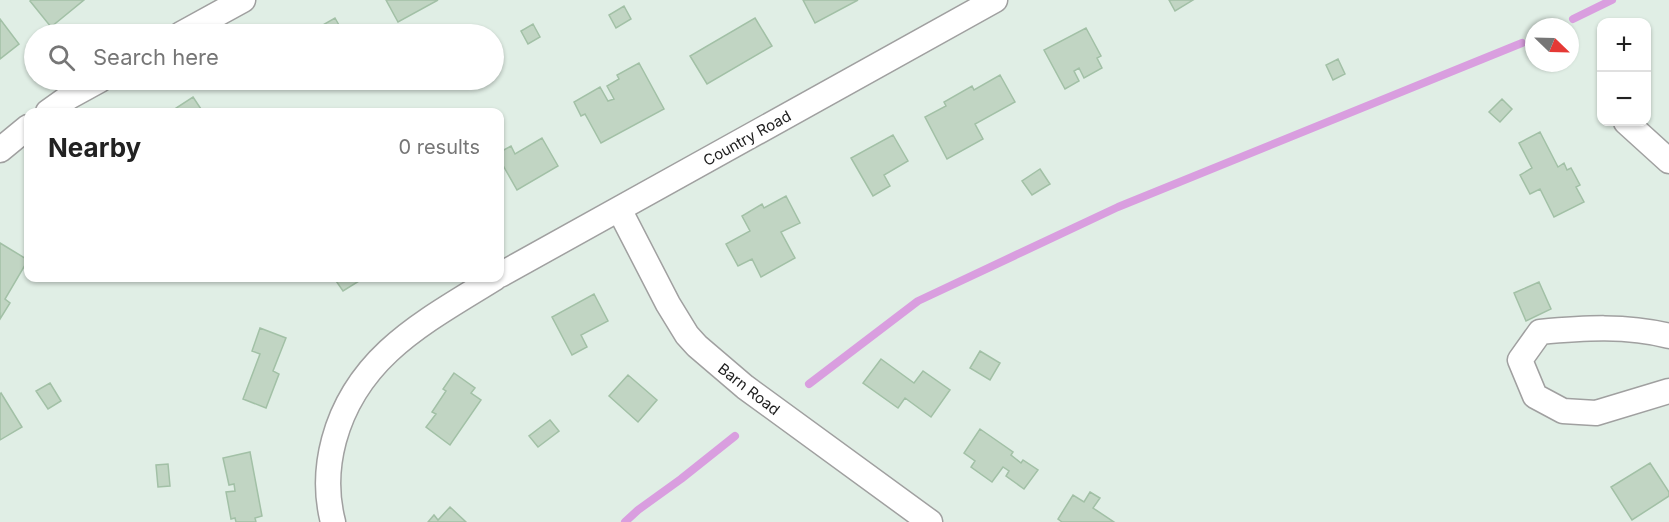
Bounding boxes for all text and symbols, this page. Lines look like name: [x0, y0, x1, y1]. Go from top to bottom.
north arrow: [1525, 18, 1579, 72]
map controls: [1597, 18, 1651, 126]
button: +: [1597, 18, 1651, 72]
search box: [24, 24, 504, 90]
icon: search: [45, 41, 78, 74]
text: Search here: [93, 44, 219, 70]
button: −: [1597, 72, 1651, 126]
street label: Country Road: [700, 106, 794, 170]
text: Nearby: [48, 132, 141, 163]
text: 0 results: [398, 135, 480, 159]
street label: Barn Road: [714, 359, 784, 419]

